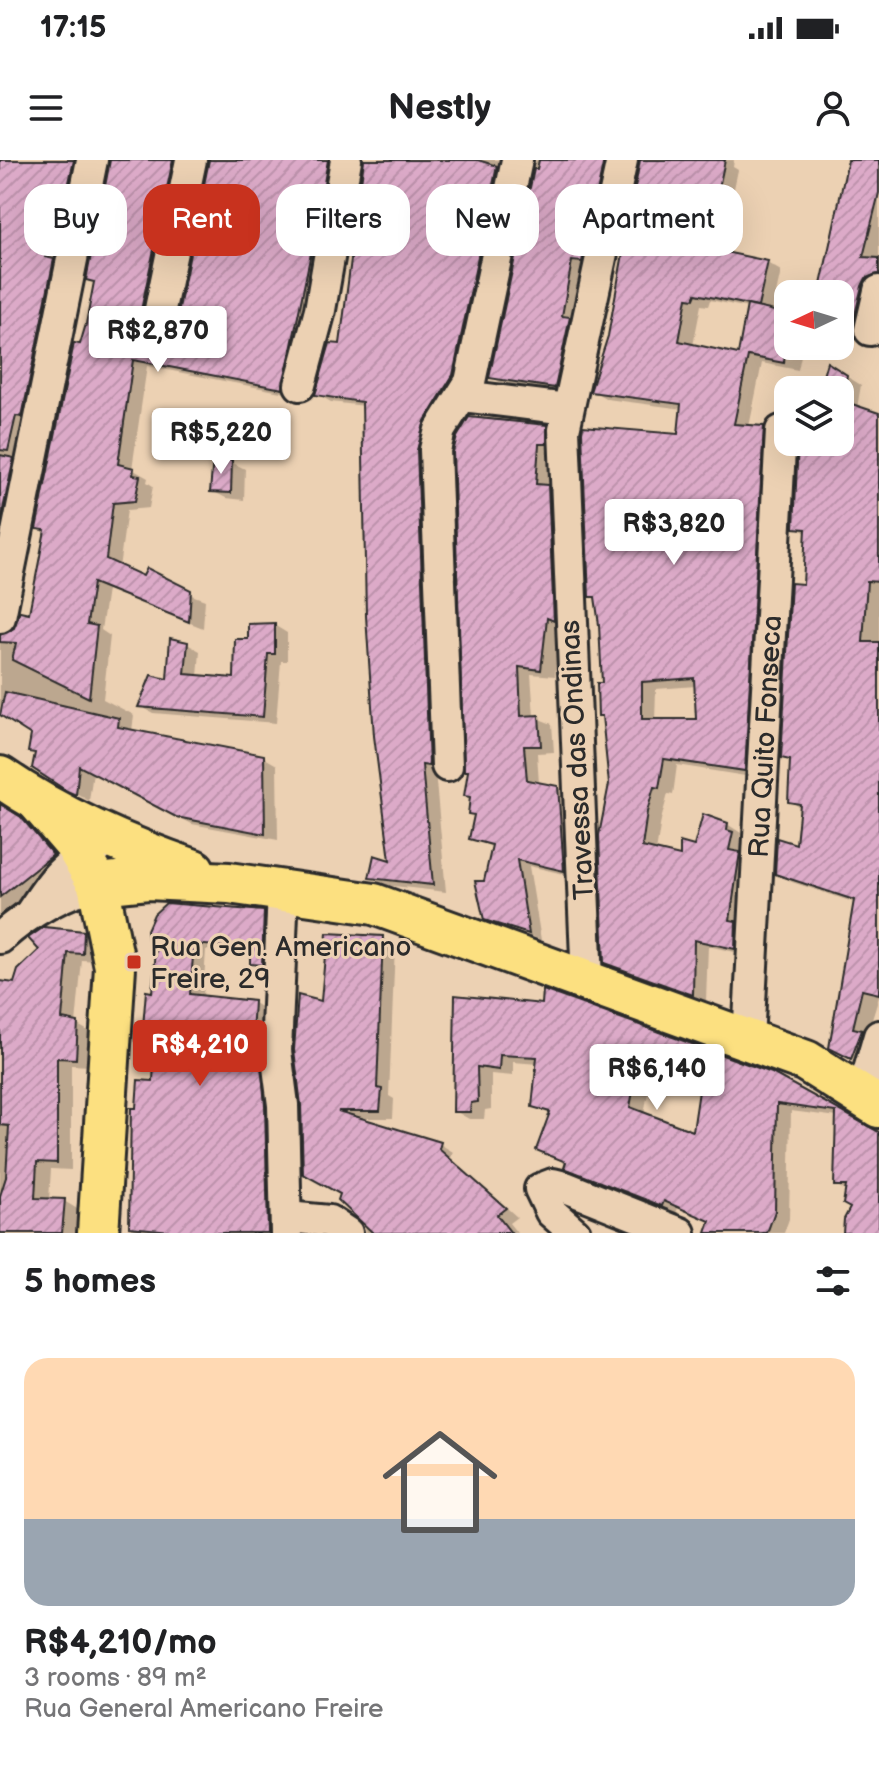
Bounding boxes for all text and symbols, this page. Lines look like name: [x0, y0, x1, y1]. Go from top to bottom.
text: 17:15: [40, 10, 106, 46]
icon: menu: [24, 86, 68, 130]
icon: person: [811, 86, 855, 130]
text: Nestly: [388, 87, 491, 130]
chip: Buy: [24, 184, 127, 256]
chip: Rent: [143, 184, 260, 256]
chip: Filters: [276, 184, 410, 256]
chip: New: [426, 184, 539, 256]
chip: Apartment: [555, 184, 743, 256]
north arrow: [774, 280, 854, 360]
map controls: [774, 280, 854, 456]
pin: R$2,870: [84, 306, 232, 374]
text: R$2,870: [107, 316, 209, 347]
button: layers: [774, 376, 854, 456]
pin: R$5,220: [147, 408, 295, 476]
text: R$5,220: [170, 418, 272, 449]
pin: R$3,820: [600, 499, 748, 567]
text: R$3,820: [623, 509, 725, 540]
street label: Rua Quito Fonseca: [743, 614, 789, 859]
street label: Travessa das Ondinas: [554, 619, 601, 901]
place label: Rua Gen. Americano Freire, 29: [150, 931, 411, 996]
marker: Rua Gen. Americano Freire, 29: [125, 953, 143, 971]
pin: R$4,210: [126, 1020, 274, 1088]
text: R$4,210: [151, 1030, 249, 1061]
pin: R$6,140: [583, 1044, 731, 1112]
text: R$6,140: [608, 1054, 706, 1085]
icon: filters: [811, 1259, 855, 1303]
text: 5 homes: [24, 1261, 156, 1302]
icon: home: [368, 1410, 512, 1554]
text: R$4,210/mo: [24, 1622, 217, 1663]
text: 3 rooms · 89 m²: [24, 1663, 207, 1694]
text: Rua General Americano Freire: [24, 1694, 384, 1725]

